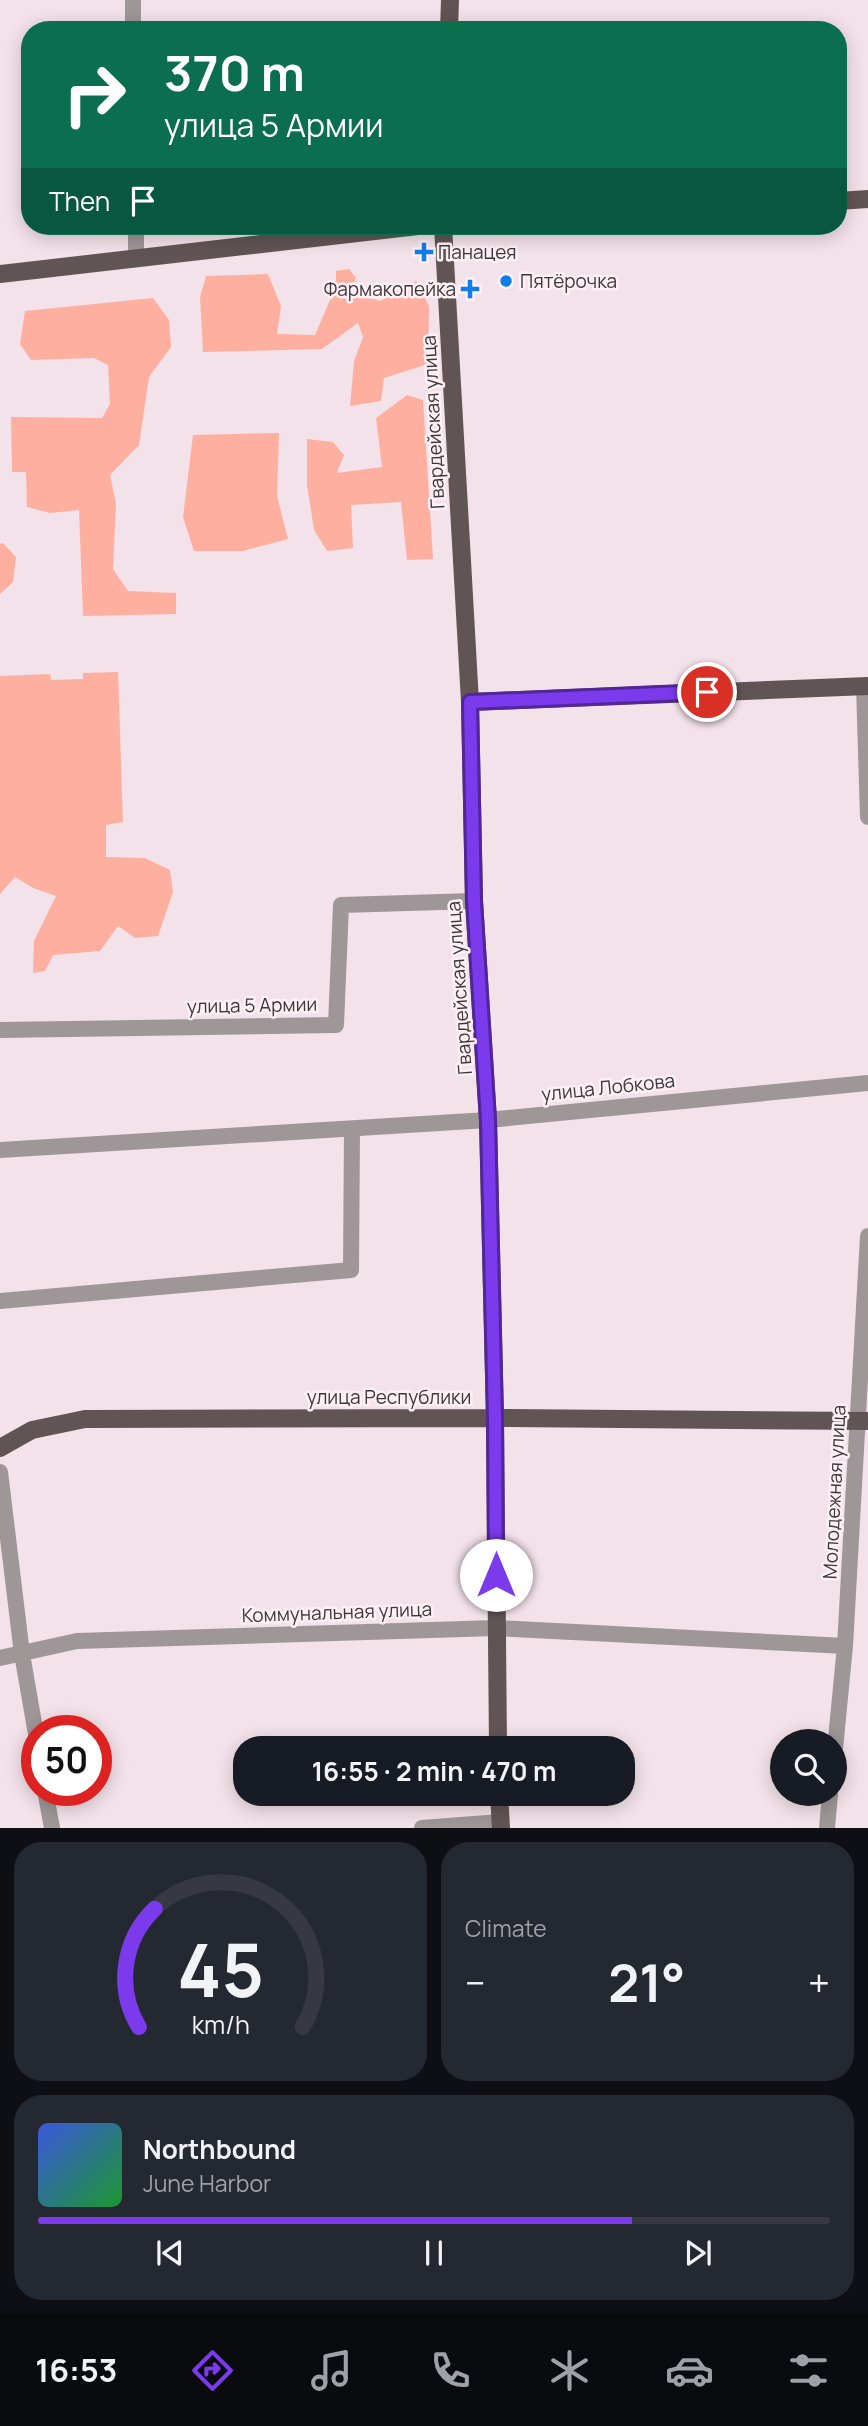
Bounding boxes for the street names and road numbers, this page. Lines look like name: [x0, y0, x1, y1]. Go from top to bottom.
street label: Гвардейская улица: [415, 335, 451, 509]
street label: Гвардейская улица: [440, 900, 478, 1076]
street label: улица 5 Армии: [187, 991, 317, 1019]
street label: улица Лобкова: [540, 1067, 676, 1107]
street label: улица Республики: [307, 1384, 471, 1410]
street label: Молодежная улица: [816, 1404, 852, 1580]
street label: Коммунальная улица: [241, 1596, 433, 1628]

